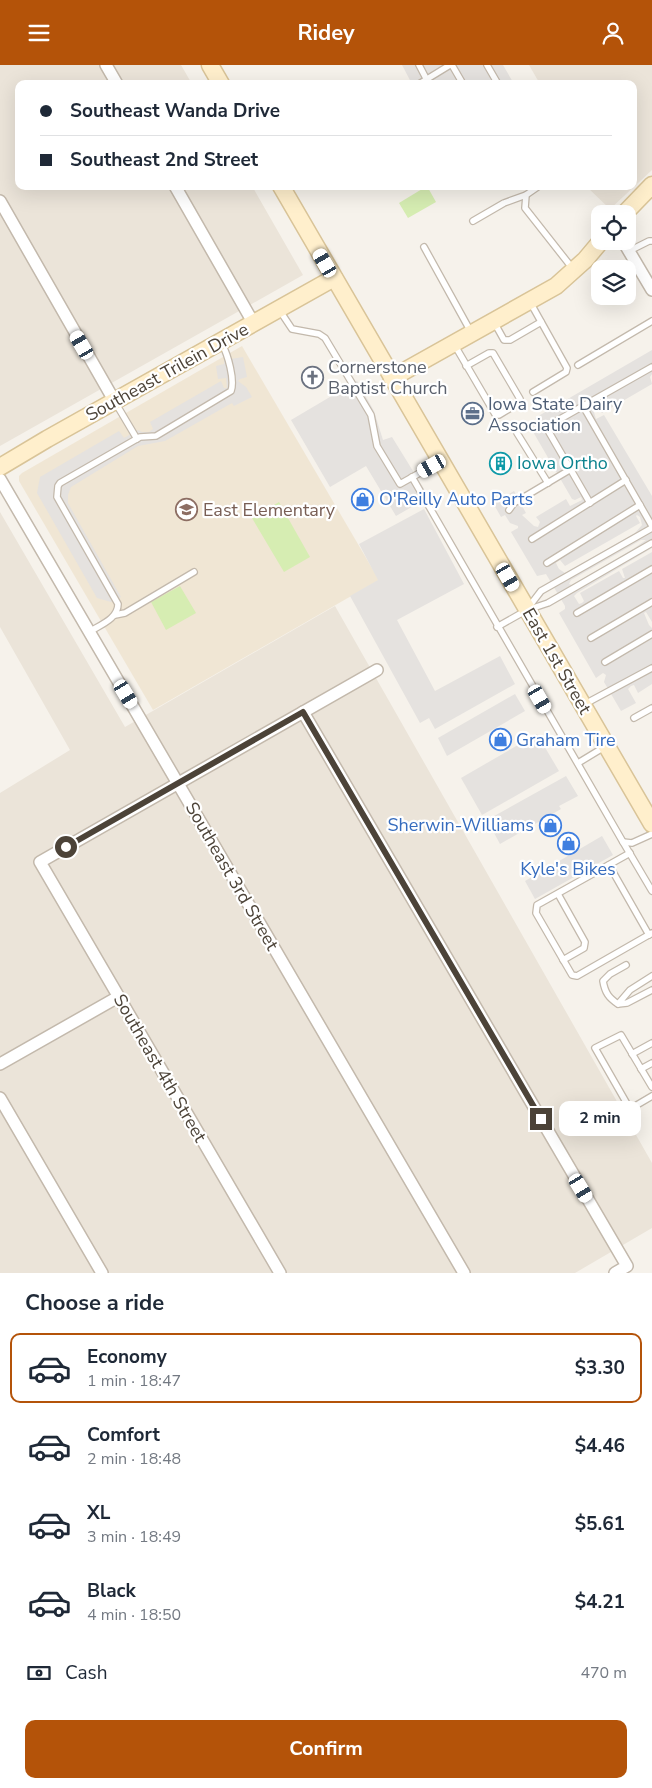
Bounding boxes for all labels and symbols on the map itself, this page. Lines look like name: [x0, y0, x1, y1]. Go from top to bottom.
car: [311, 246, 338, 280]
street label: Southeast Trilein Drive: [81, 317, 253, 427]
car: [68, 328, 95, 362]
place label: Cornerstone Baptist Church: [328, 355, 447, 400]
church icon: Cornerstone Baptist Church: [300, 365, 324, 389]
place label: Iowa State Dairy Association: [488, 392, 623, 437]
office icon: Iowa State Dairy Association: [460, 402, 484, 426]
building icon: Iowa Ortho: [489, 451, 513, 475]
place label: Iowa Ortho: [517, 451, 608, 475]
car: [415, 452, 448, 480]
shop icon: O'Reilly Auto Parts: [351, 487, 375, 511]
place label: O'Reilly Auto Parts: [379, 487, 533, 511]
school or university icon: East Elementary: [175, 498, 199, 522]
place label: East Elementary: [203, 498, 336, 522]
car: [494, 560, 521, 594]
street label: East 1st Street: [517, 604, 597, 719]
car: [111, 677, 140, 711]
car: [526, 682, 553, 716]
shop icon: Graham Tire: [488, 728, 512, 752]
place label: Graham Tire: [516, 728, 616, 752]
street label: Southeast 3rd Street: [180, 797, 285, 955]
place label: Sherwin-Williams: [387, 813, 534, 837]
shop icon: Sherwin-Williams: [538, 813, 562, 837]
shop icon: Kyle's Bikes: [556, 832, 580, 856]
route start: [55, 836, 77, 858]
place label: Kyle's Bikes: [520, 857, 616, 881]
street label: Southeast 4th Street: [108, 990, 213, 1147]
callout: 2 min: [558, 1101, 641, 1137]
route end: [530, 1108, 552, 1130]
car: [566, 1171, 595, 1205]

